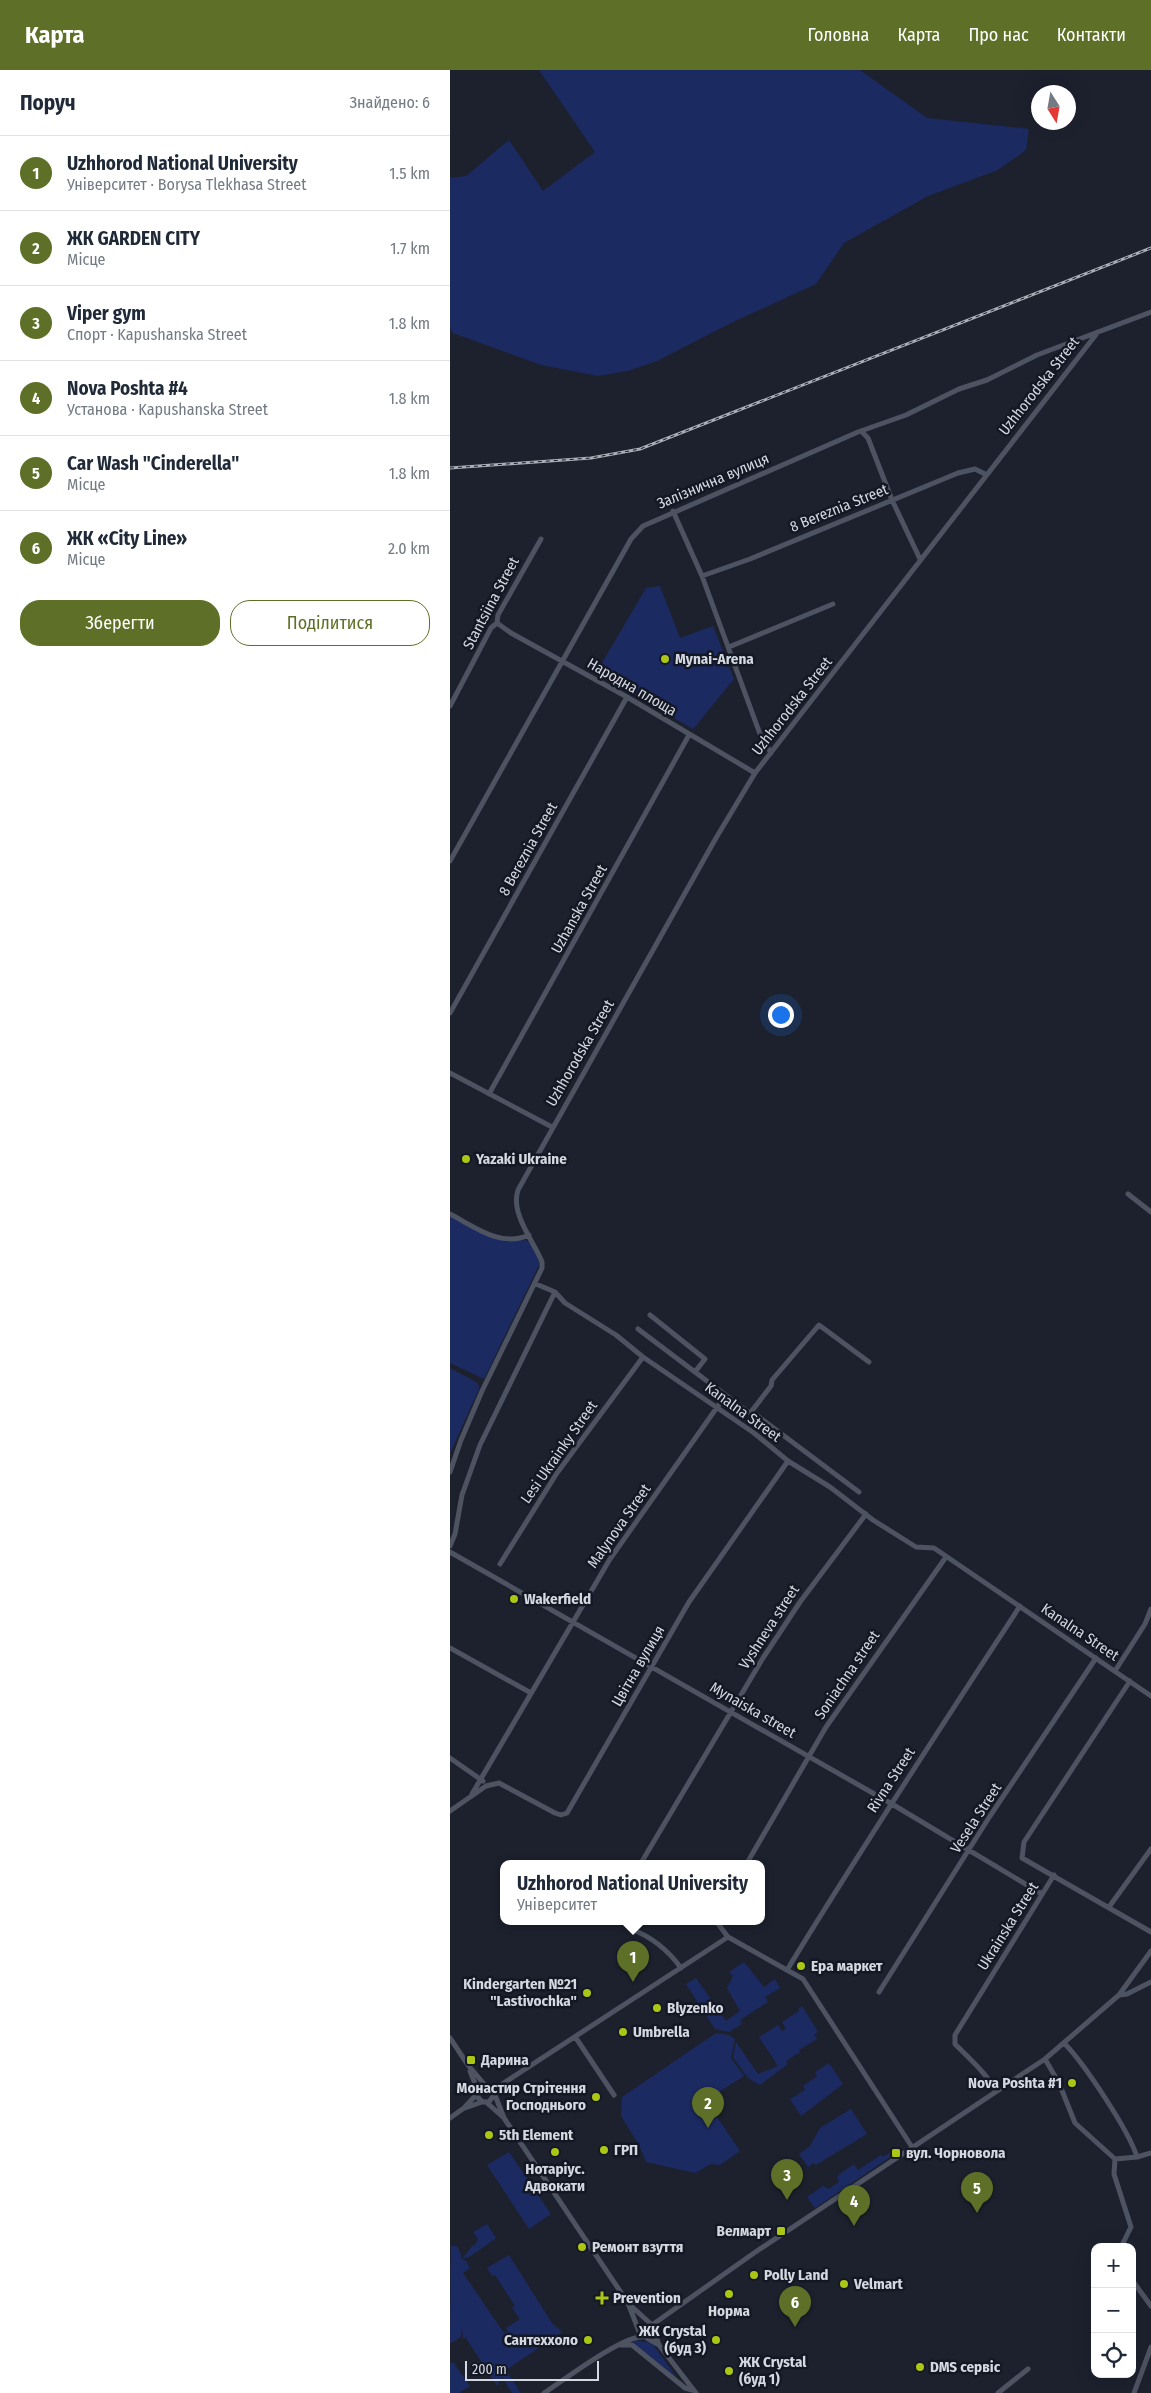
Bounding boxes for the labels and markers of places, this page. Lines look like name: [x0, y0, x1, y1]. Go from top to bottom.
place label: Mynai-Arena: [675, 650, 754, 668]
marker: Mynai-Arena: [659, 653, 671, 665]
place label: Yazaki Ukraine: [475, 1150, 567, 1168]
marker: Yazaki Ukraine: [460, 1153, 472, 1165]
place label: Wakerfield: [524, 1590, 591, 1608]
marker: Wakerfield: [508, 1593, 520, 1605]
pin: 1: [617, 1941, 649, 1982]
place label: Ера маркет: [811, 1957, 883, 1975]
marker: Ера маркет: [795, 1960, 807, 1972]
place label: Kindergarten №21 "Lastivochka": [463, 1975, 577, 2010]
marker: Kindergarten №21 "Lastivochka": [581, 1987, 593, 1999]
place label: Blyzenko: [667, 1999, 724, 2017]
marker: Blyzenko: [651, 2002, 663, 2014]
place label: Umbrella: [633, 2023, 690, 2041]
marker: Umbrella: [617, 2026, 629, 2038]
place label: Дарина: [480, 2051, 529, 2069]
marker: Дарина: [465, 2054, 477, 2066]
place label: Nova Poshta #1: [968, 2074, 1062, 2092]
marker: Nova Poshta #1: [1066, 2077, 1078, 2089]
place label: Монастир Стрітення Господнього: [457, 2079, 586, 2114]
pin: 2: [692, 2087, 724, 2128]
marker: Монастир Стрітення Господнього: [590, 2091, 602, 2103]
place label: 5th Element: [499, 2126, 574, 2144]
marker: 5th Element: [483, 2129, 495, 2141]
place label: ГРП: [614, 2141, 638, 2159]
marker: ГРП: [598, 2144, 610, 2156]
place label: вул. Чорновола: [906, 2144, 1006, 2162]
marker: Нотаріус. Адвокати: [549, 2146, 561, 2158]
marker: вул. Чорновола: [890, 2147, 902, 2159]
pin: 3: [771, 2159, 803, 2200]
place label: Нотаріус. Адвокати: [524, 2160, 585, 2195]
pin: 5: [961, 2172, 993, 2213]
pin: 4: [838, 2185, 870, 2226]
place label: Велмарт: [717, 2222, 772, 2240]
marker: Велмарт: [775, 2225, 787, 2237]
place label: Ремонт взуття: [592, 2238, 683, 2256]
marker: Ремонт взуття: [576, 2241, 588, 2253]
place label: Polly Land: [764, 2266, 828, 2284]
marker: Polly Land: [748, 2269, 760, 2281]
place label: Velmart: [853, 2275, 904, 2293]
marker: Velmart: [838, 2278, 850, 2290]
pin: 6: [779, 2286, 811, 2327]
marker: Норма: [723, 2288, 735, 2300]
place label: Prevention: [613, 2289, 681, 2307]
marker: Prevention: [595, 2291, 609, 2305]
place label: Норма: [708, 2302, 750, 2320]
place label: ЖК Crystal (буд 3): [638, 2322, 707, 2357]
place label: Сантеххоло: [504, 2331, 578, 2349]
marker: Сантеххоло: [582, 2334, 594, 2346]
marker: ЖК Crystal (буд 3): [710, 2334, 722, 2346]
place label: ЖК Crystal (буд 1): [738, 2353, 807, 2388]
place label: DMS сервіс: [930, 2358, 1001, 2376]
marker: DMS сервіс: [914, 2361, 926, 2373]
marker: ЖК Crystal (буд 1): [723, 2365, 735, 2377]

